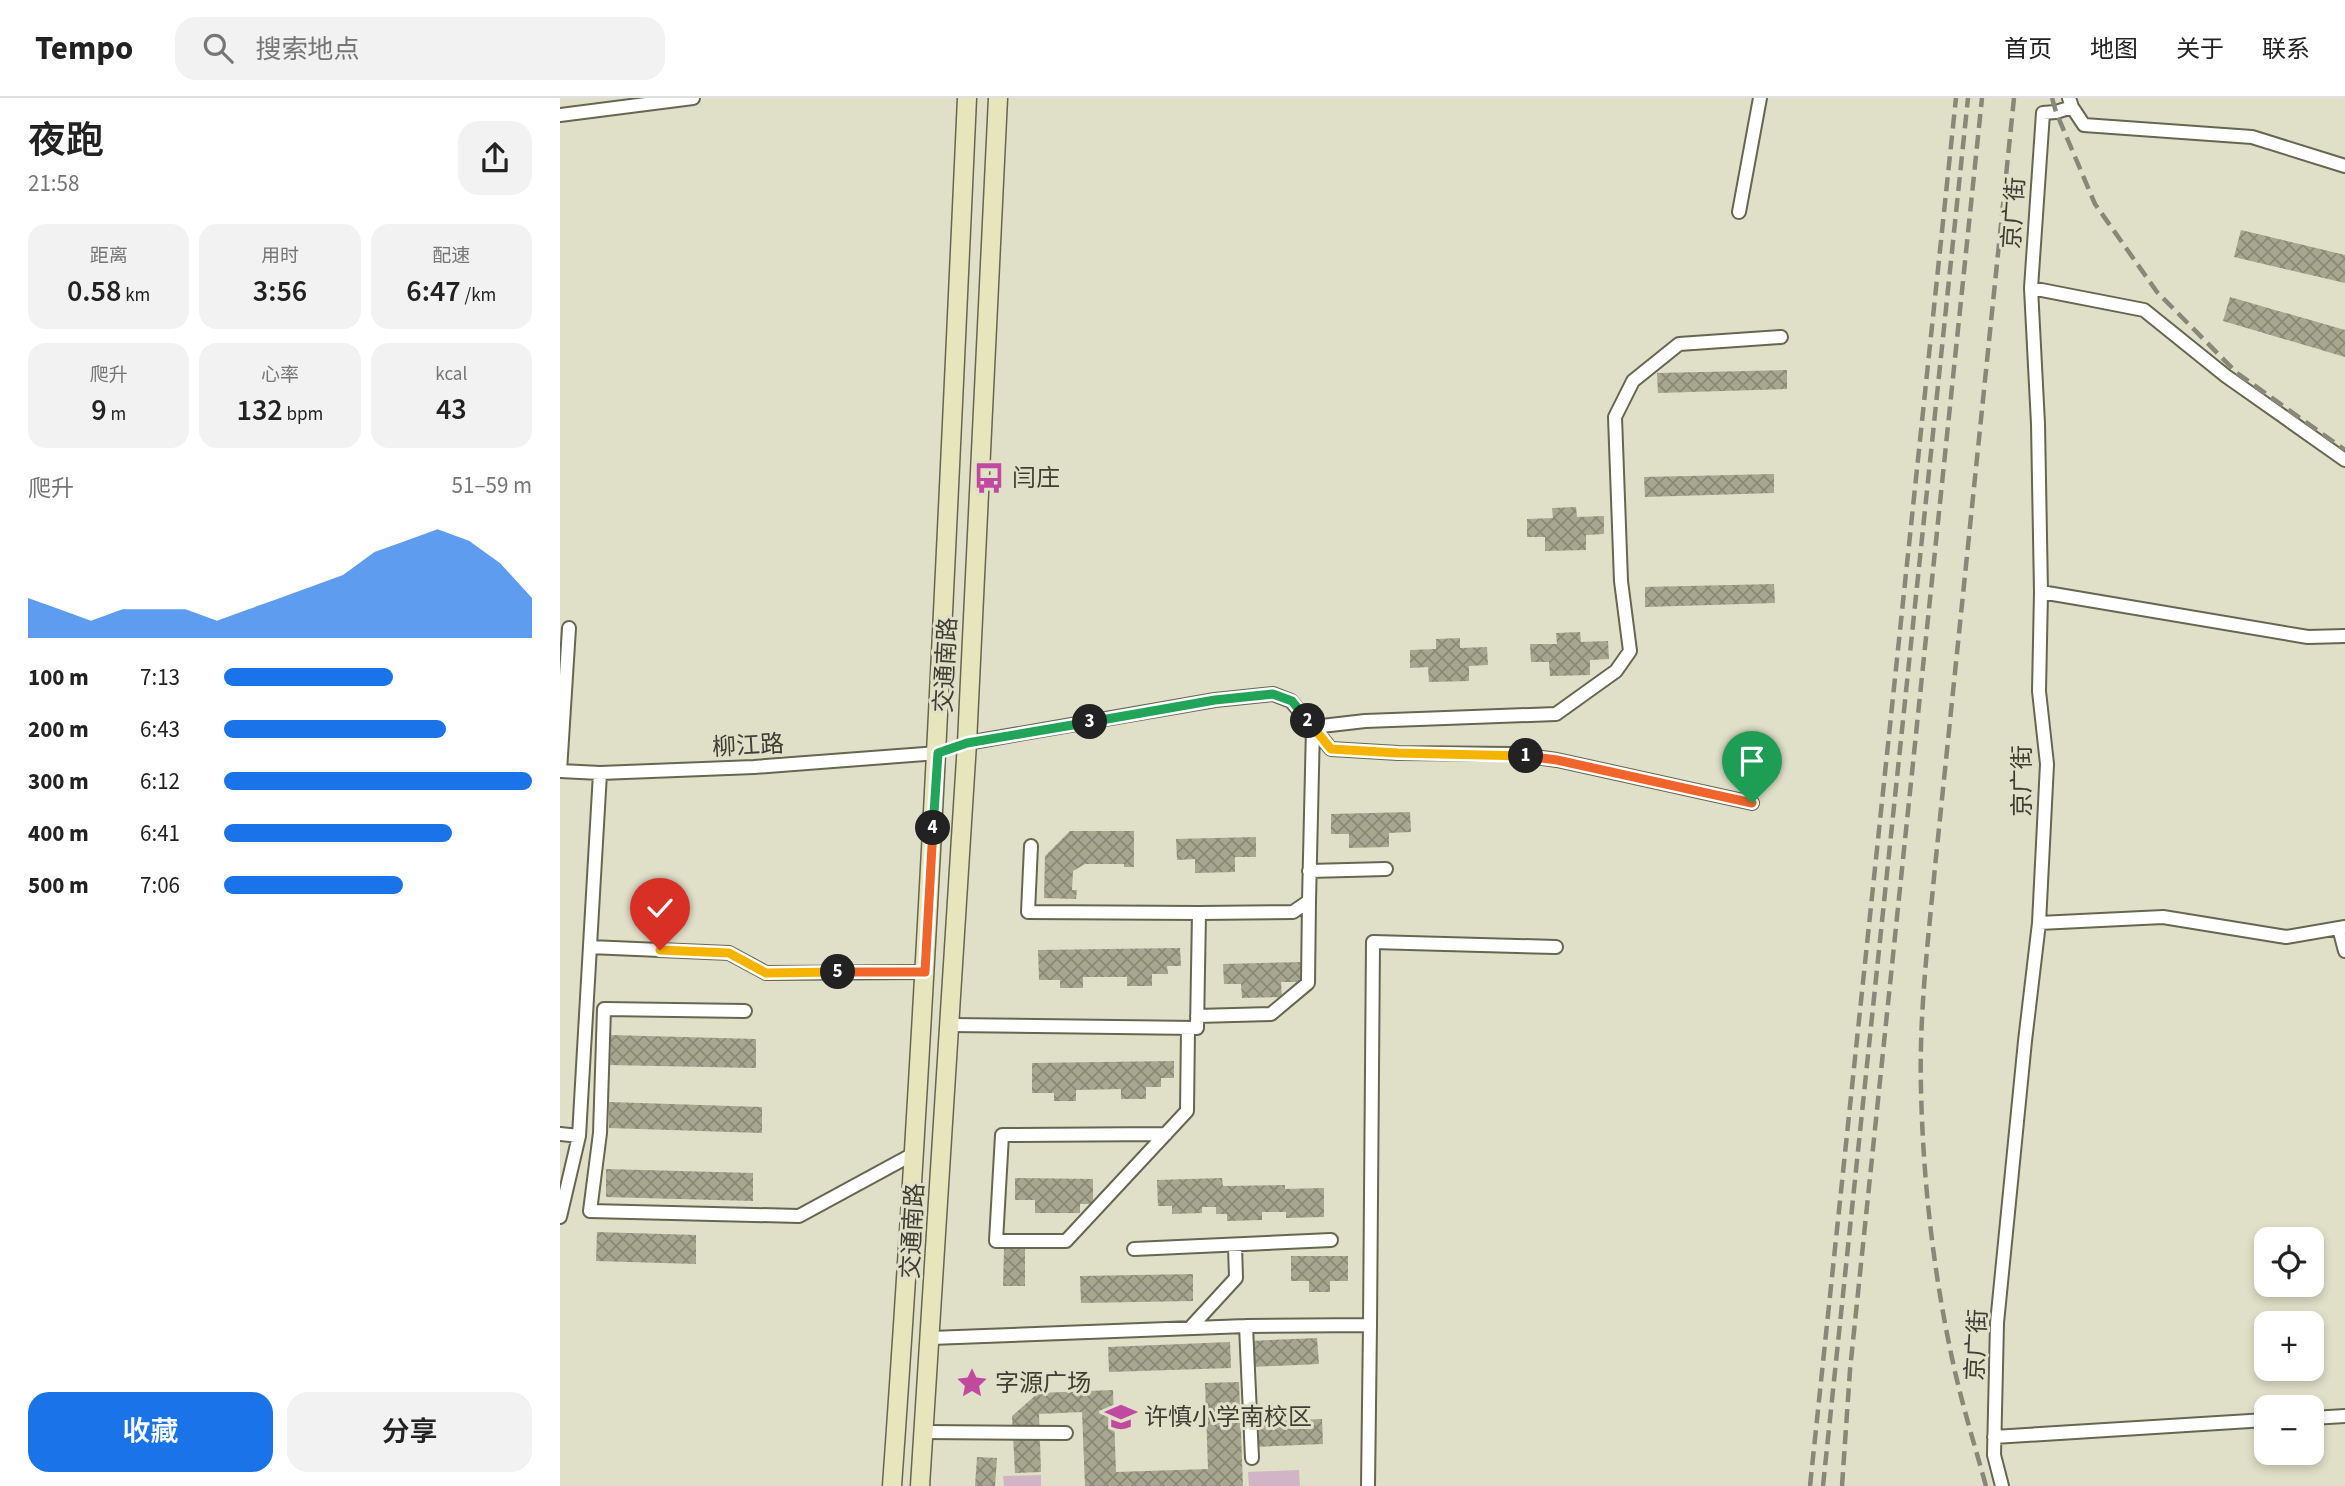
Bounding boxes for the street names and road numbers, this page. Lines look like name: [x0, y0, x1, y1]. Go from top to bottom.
street label: 京广街: [1994, 176, 2034, 250]
street label: 交通南路: [926, 616, 966, 714]
street label: 柳江路: [711, 727, 785, 765]
street label: 京广街: [2005, 745, 2040, 817]
street label: 交通南路: [893, 1182, 933, 1280]
street label: 京广街: [1958, 1308, 1996, 1382]

